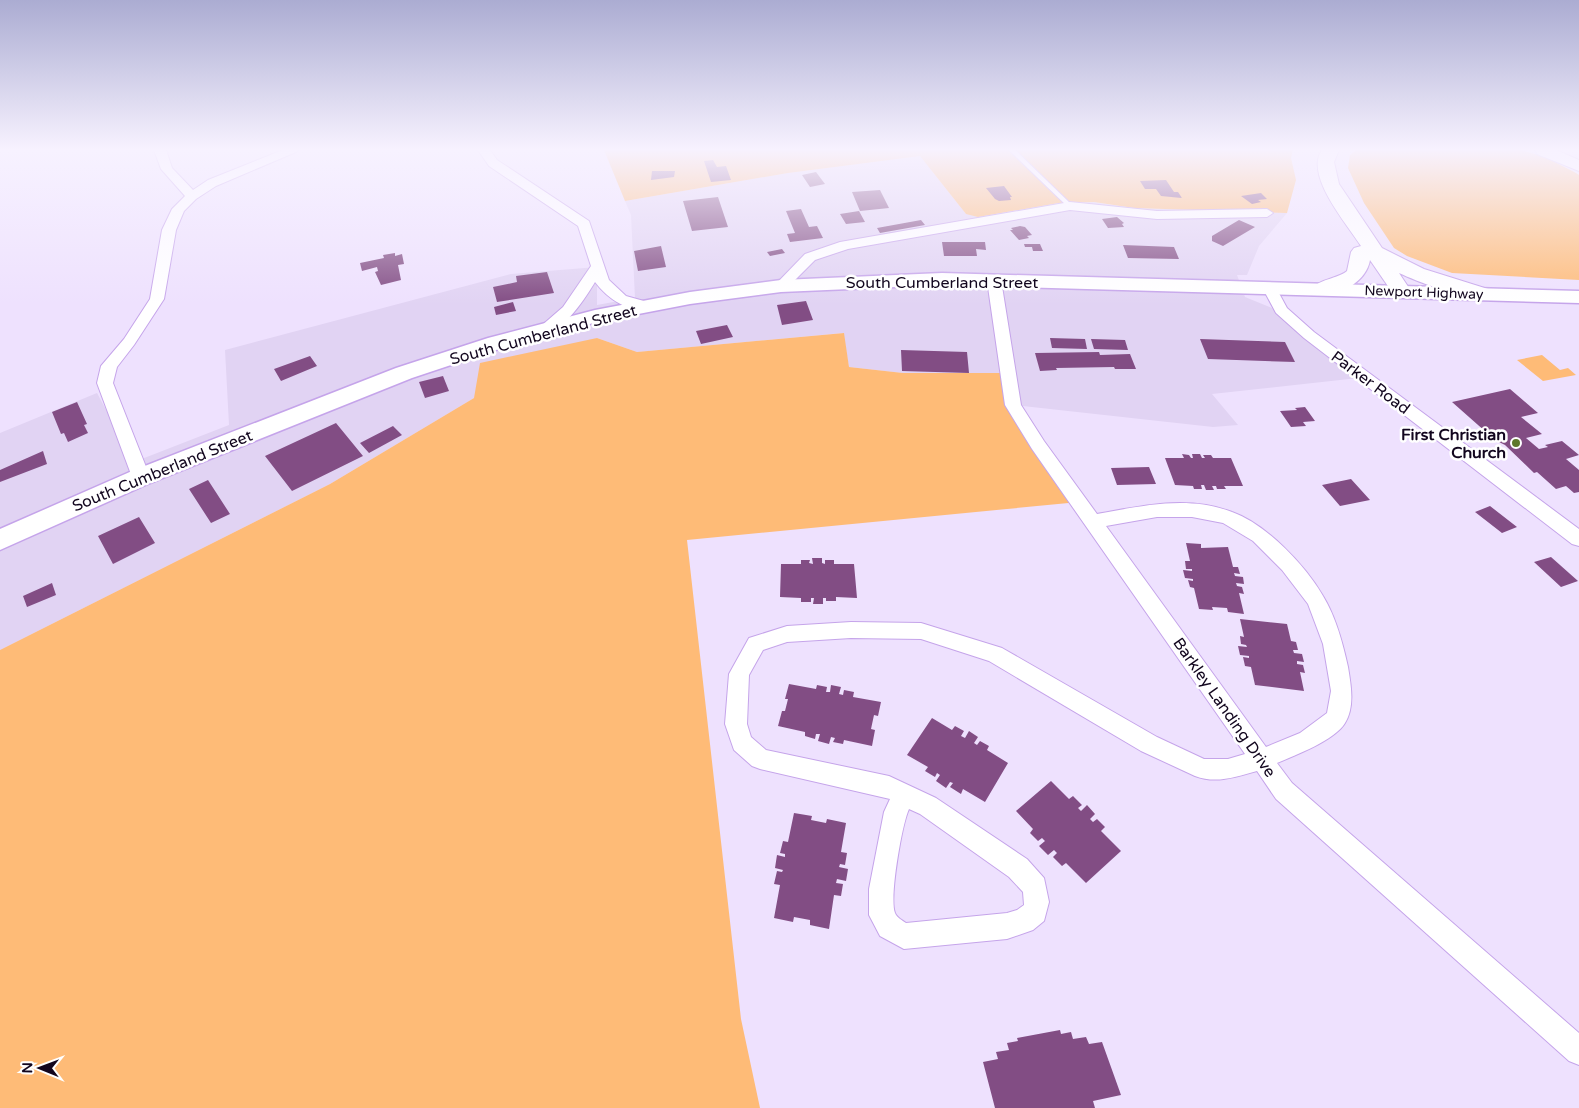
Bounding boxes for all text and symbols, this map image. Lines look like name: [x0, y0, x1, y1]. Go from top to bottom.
street label: South Cumberland Street: [846, 273, 1038, 293]
street label: Newport Highway: [1364, 282, 1484, 303]
street label: South Cumberland Street: [448, 300, 639, 370]
street label: Parker Road: [1327, 347, 1414, 419]
place label: First Christian Church: [1401, 425, 1506, 463]
street label: South Cumberland Street: [69, 426, 255, 516]
marker: First Christian Church: [1510, 437, 1522, 449]
street label: Barkley Landing Drive: [1168, 634, 1280, 781]
north arrow: [15, 1043, 65, 1093]
text: N: [19, 1062, 36, 1074]

